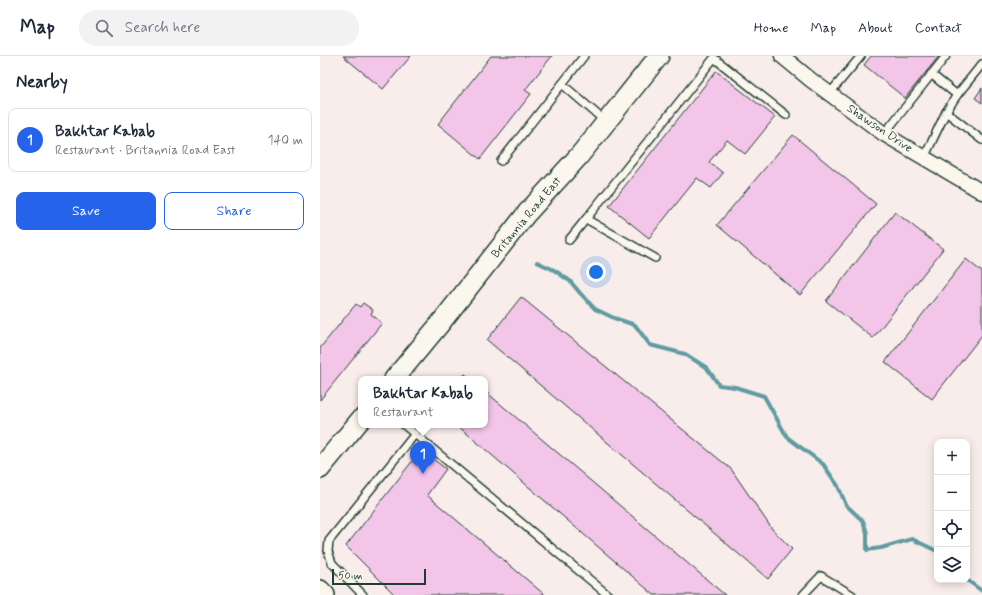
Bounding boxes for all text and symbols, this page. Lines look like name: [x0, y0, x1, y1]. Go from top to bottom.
search box: [79, 10, 359, 46]
text: Map: [20, 15, 55, 40]
icon: search: [93, 17, 115, 39]
text: Search here: [125, 18, 200, 38]
text: Home: [754, 19, 788, 37]
text: Map: [810, 19, 836, 37]
text: About: [858, 19, 893, 37]
text: Contact: [915, 19, 962, 37]
text: Nearby: [16, 71, 68, 93]
street label: Shawson Drive: [843, 101, 915, 157]
text: Bakhtar Kabab: [55, 122, 155, 142]
text: 1: [27, 132, 33, 149]
text: 140 m: [268, 132, 303, 149]
text: Restaurant · Britannia Road East: [55, 142, 235, 159]
street label: Britannia Road East: [488, 173, 566, 262]
button: Save: [16, 192, 156, 230]
button: Share: [164, 192, 304, 230]
your location: [586, 262, 606, 282]
popup: [358, 376, 488, 428]
text: Bakhtar Kabab: [373, 384, 473, 404]
text: Restaurant: [373, 404, 434, 421]
map controls: [934, 439, 970, 583]
button: +: [934, 439, 970, 475]
pin: 1: [410, 441, 436, 474]
button: −: [934, 475, 970, 511]
button: locate: [934, 511, 970, 547]
button: layers: [934, 547, 970, 583]
scale bar: [332, 567, 426, 586]
text: 50 m: [338, 569, 363, 583]

